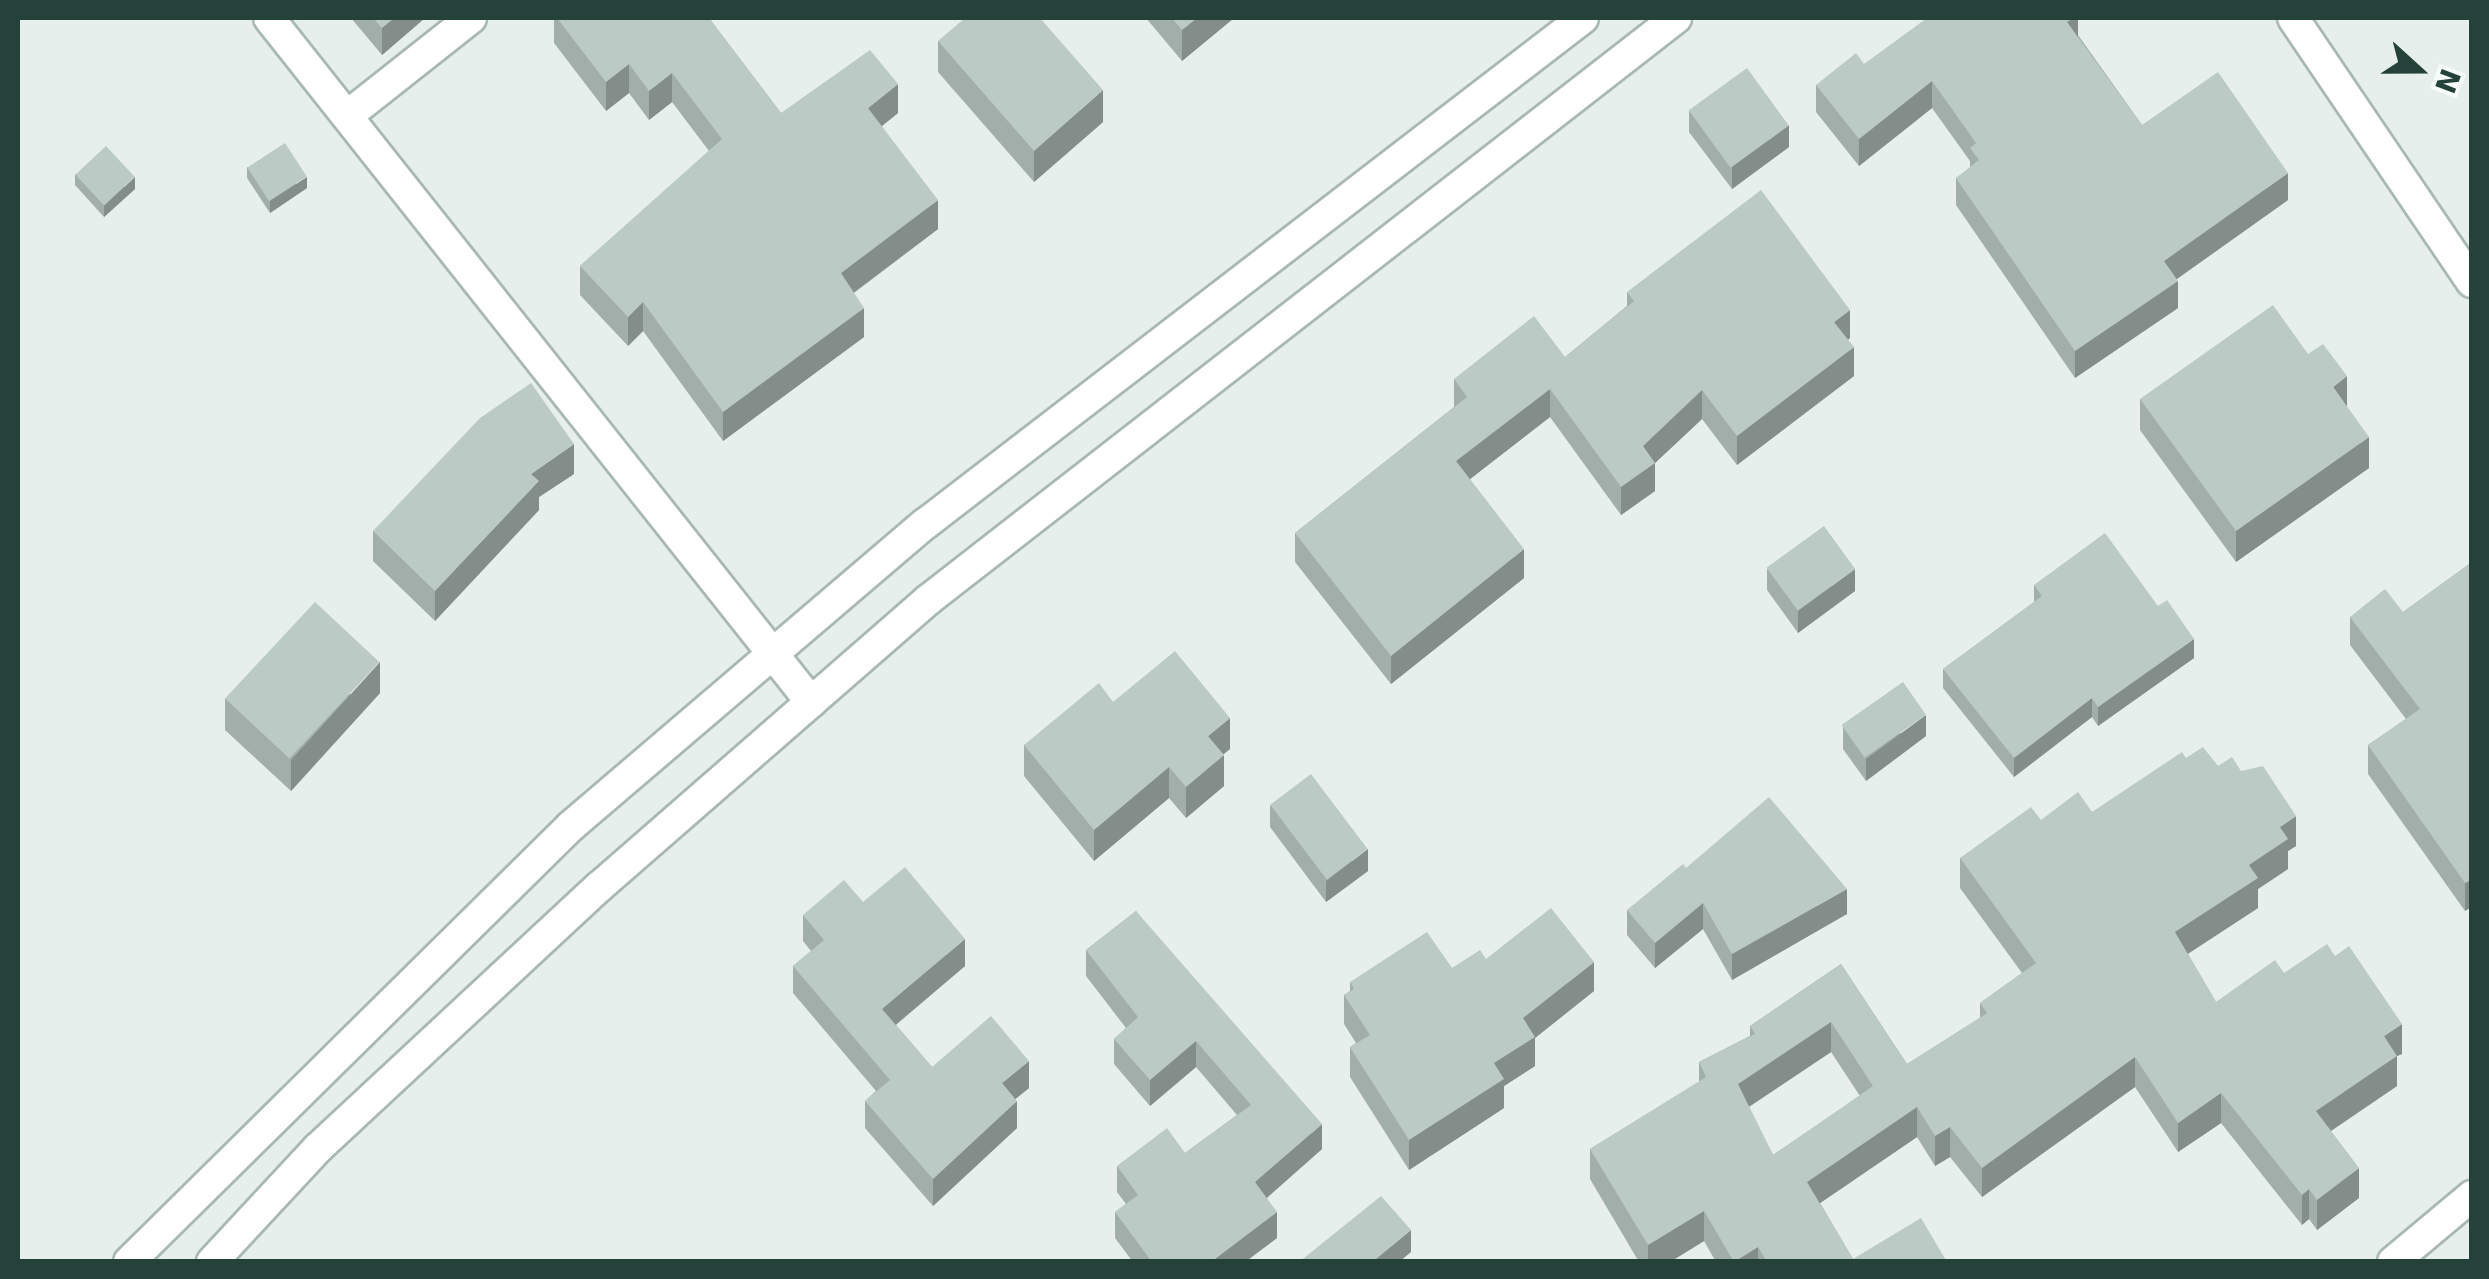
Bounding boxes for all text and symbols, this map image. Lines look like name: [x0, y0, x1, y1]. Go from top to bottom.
north arrow: [2369, 20, 2469, 120]
text: N: [2428, 64, 2467, 98]

